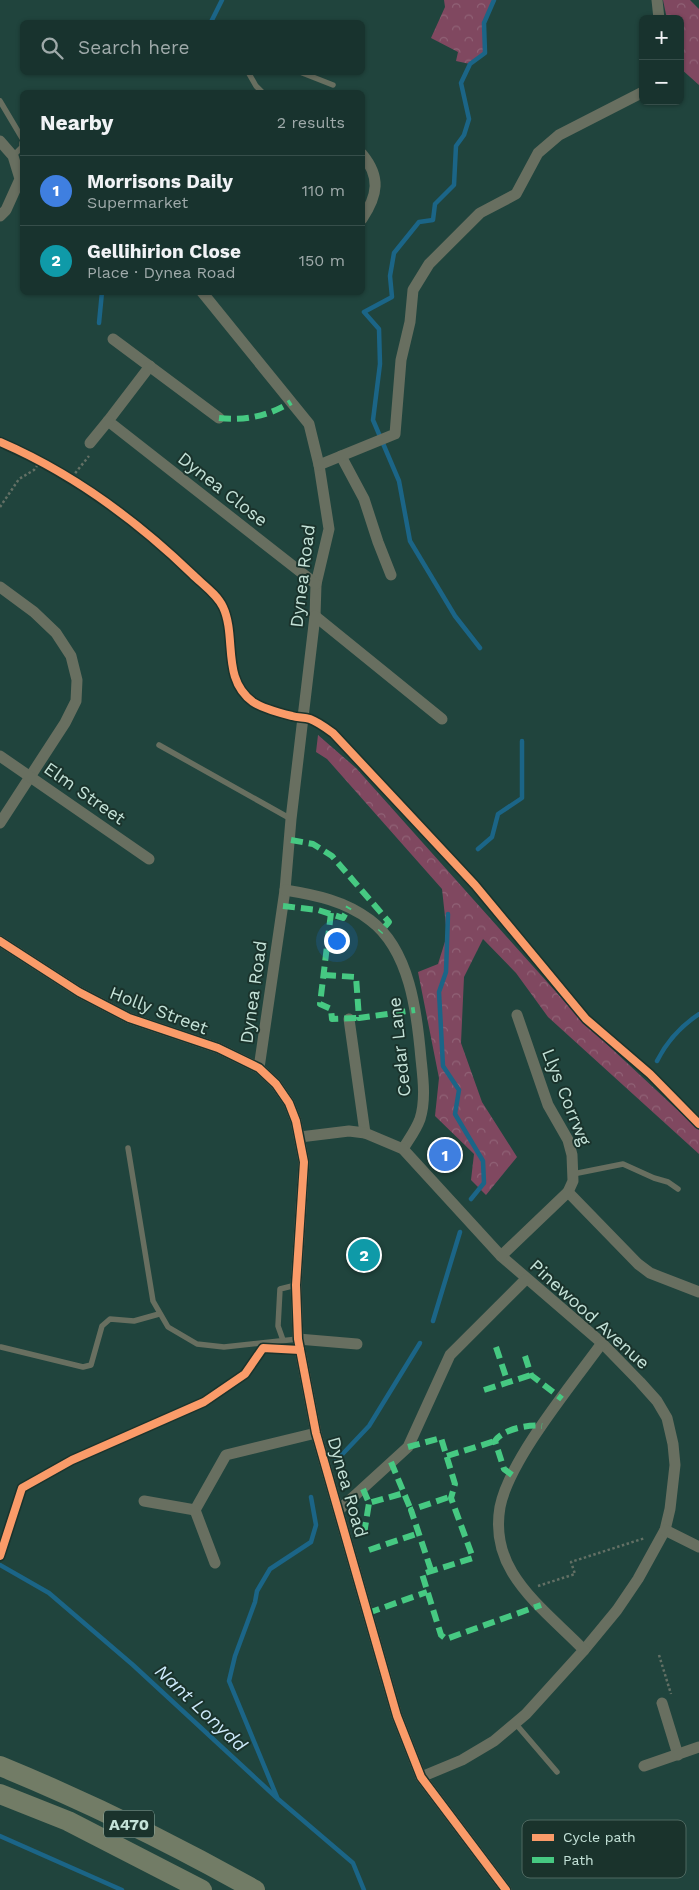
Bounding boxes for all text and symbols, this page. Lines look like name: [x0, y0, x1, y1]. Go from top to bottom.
map controls: [639, 15, 684, 105]
button: +: [639, 15, 684, 60]
search box: [20, 20, 365, 75]
icon: search: [38, 34, 66, 62]
text: Search here: [78, 36, 189, 59]
button: −: [639, 60, 684, 105]
text: Nearby: [40, 110, 113, 135]
text: 2 results: [277, 113, 345, 132]
text: Morrisons Daily: [87, 170, 233, 193]
text: 1: [53, 181, 59, 200]
text: 110 m: [302, 181, 345, 200]
text: Supermarket: [87, 193, 188, 212]
text: Gellihirion Close: [87, 240, 241, 263]
text: 2: [51, 251, 61, 270]
text: 150 m: [299, 251, 345, 270]
text: Place · Dynea Road: [87, 263, 235, 282]
street label: Dynea Close: [174, 447, 272, 531]
street label: Dynea Road: [285, 523, 319, 629]
street label: Elm Street: [40, 757, 130, 829]
your location: [324, 928, 350, 954]
street label: Dynea Road: [235, 939, 271, 1045]
street label: Holly Street: [107, 982, 212, 1039]
street label: Cedar Lane: [383, 996, 415, 1098]
street label: Llys Corrwg: [538, 1045, 596, 1149]
pin: 1: [429, 1136, 461, 1174]
pin: 2: [348, 1236, 380, 1274]
street label: Pinewood Avenue: [526, 1255, 654, 1373]
street label: Dynea Road: [324, 1434, 372, 1540]
water label: Nant Lonydd: [150, 1660, 253, 1757]
road number: A470: [104, 1810, 154, 1838]
legend: [522, 1820, 686, 1878]
text: Cycle path: [563, 1829, 636, 1845]
text: Path: [563, 1852, 594, 1868]

